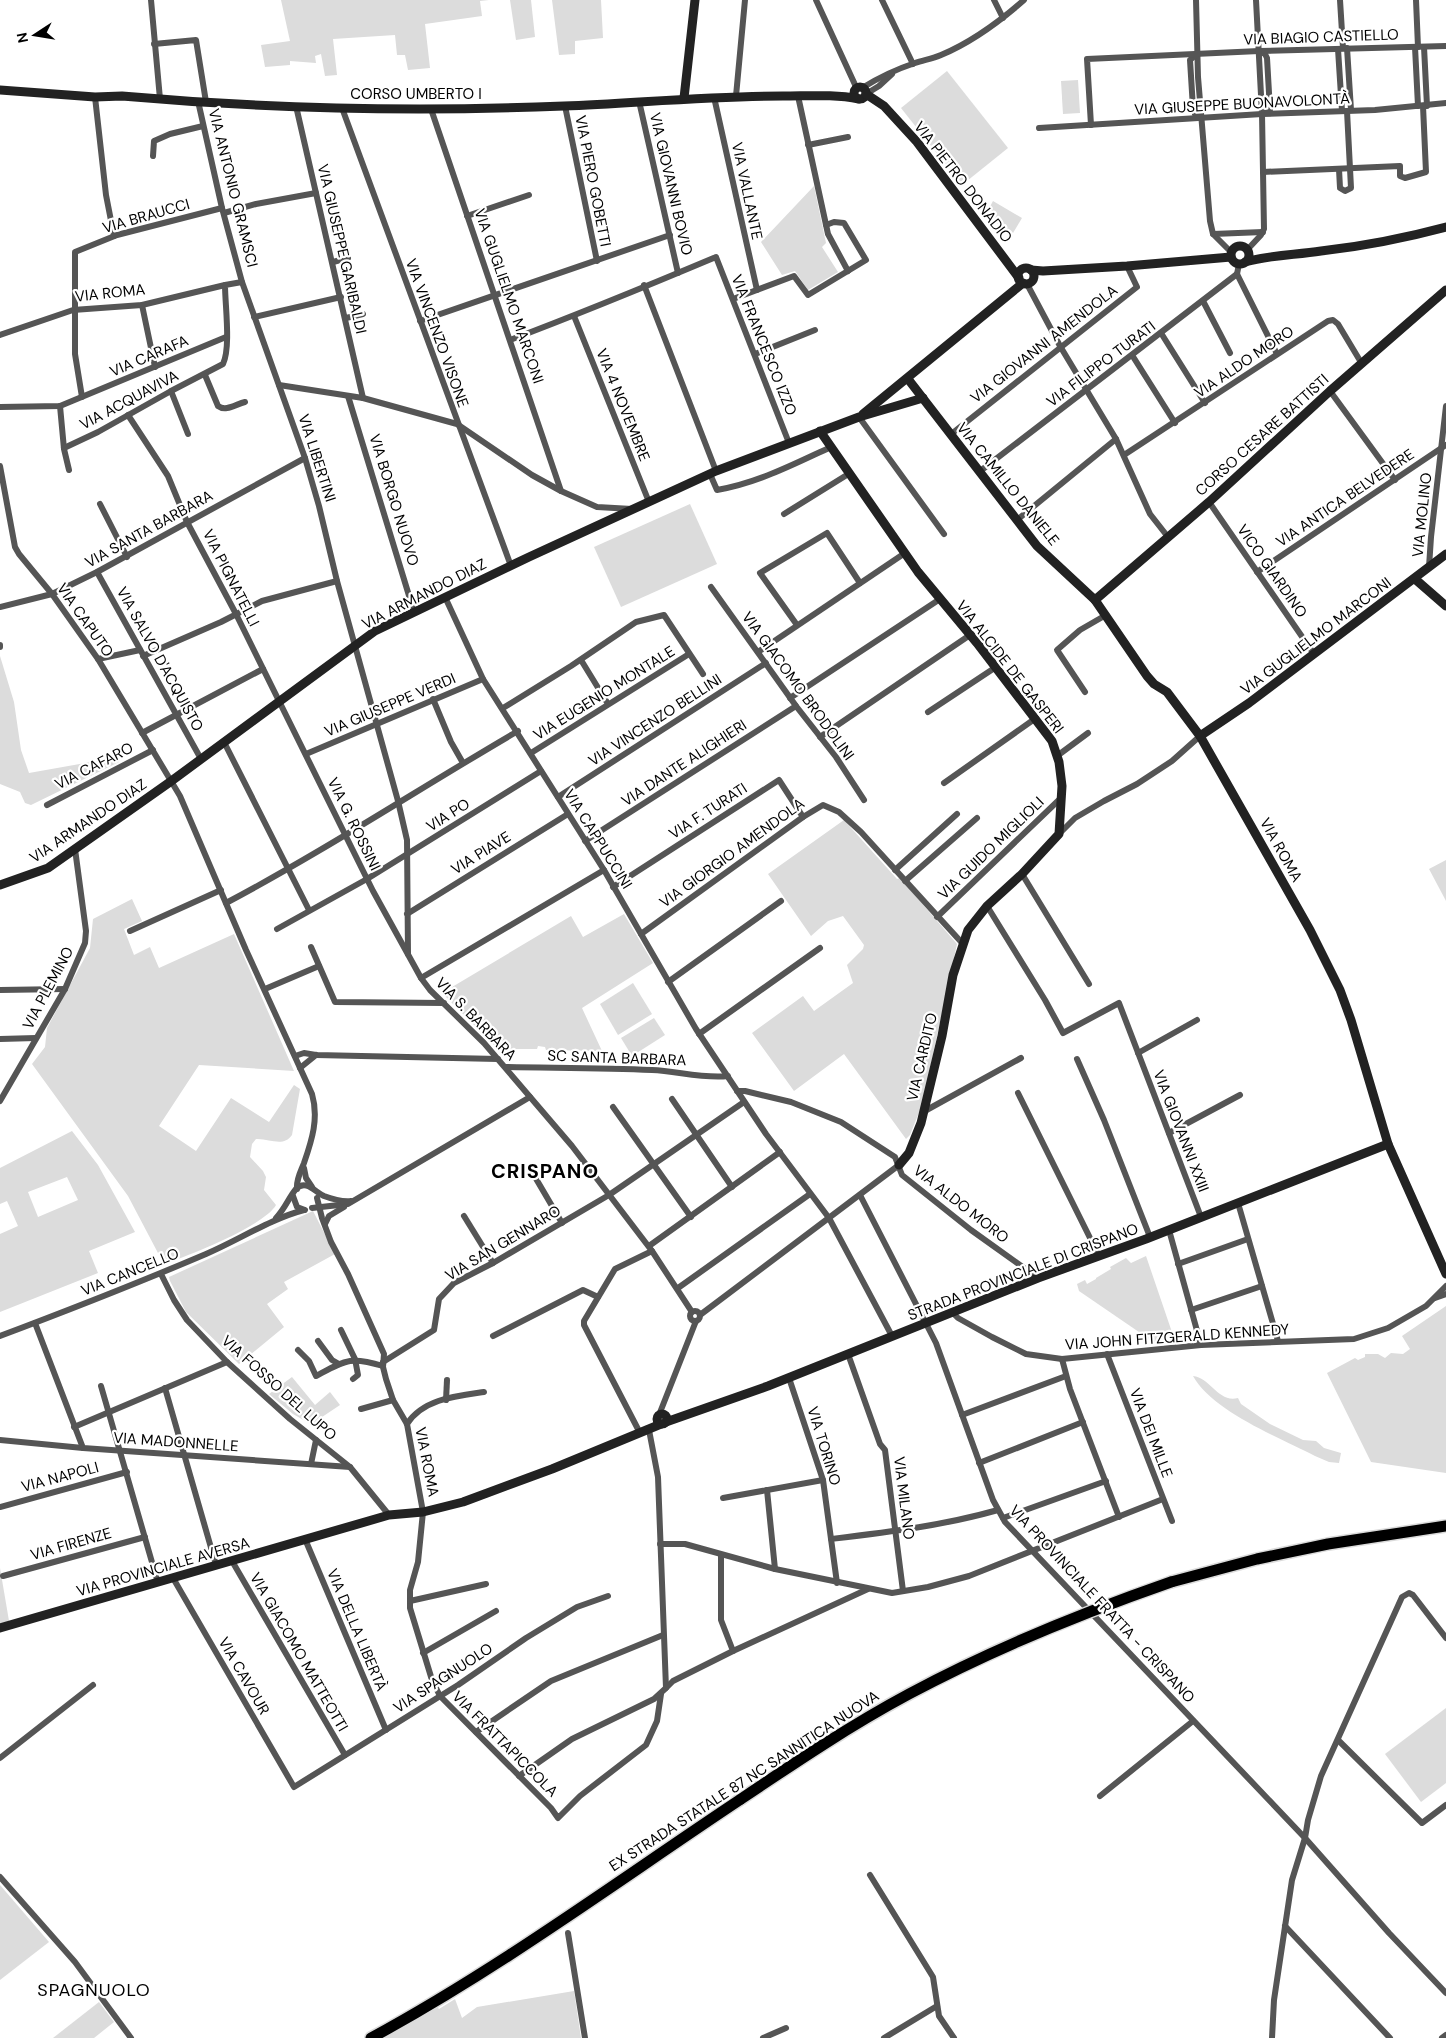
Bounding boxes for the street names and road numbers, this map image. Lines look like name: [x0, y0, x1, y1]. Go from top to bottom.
street label: VIA BIAGIO CASTIELLO: [1243, 24, 1399, 50]
street label: CORSO UMBERTO I: [350, 84, 482, 104]
street label: VIA GIUSEPPE BUONAVOLONTÀ: [1134, 88, 1350, 120]
street label: VIA ANTONIO GRAMSCI: [204, 107, 262, 269]
street label: VIA GIOVANNI BOVIO: [645, 111, 697, 257]
street label: VIA PIERO GOBETTI: [570, 114, 616, 248]
street label: VIA PIETRO DONADIO: [909, 117, 1017, 247]
street label: VIA VALLANTE: [727, 140, 767, 242]
street label: VIA GIUSEPPE GARIBALDI: [313, 162, 371, 336]
street label: VIA BRAUCCI: [100, 194, 192, 238]
street label: VIA GUGLIELMO MARCONI: [470, 206, 548, 386]
street label: VIA VINCENZO VISONE: [401, 256, 473, 410]
street label: VIA FRANCESCO IZZO: [727, 272, 801, 418]
street label: VIA ROMA: [74, 279, 146, 307]
street label: VIA GIOVANNI AMENDOLA: [966, 280, 1122, 408]
street label: VIA FILIPPO TURATI: [1043, 317, 1159, 411]
street label: VIA ALDO MORO: [1190, 321, 1298, 403]
street label: VIA CARAFA: [107, 330, 191, 382]
street label: VIA 4 NOVEMBRE: [591, 346, 655, 464]
street label: VIA ACQUAVIVA: [76, 366, 182, 434]
street label: CORSO CESARE BATTISTI: [1191, 370, 1333, 500]
street label: VIA LIBERTINI: [293, 412, 341, 504]
street label: VIA CAMILLO DANIELE: [952, 418, 1064, 550]
street label: VIA BORGO NUOVO: [364, 432, 424, 568]
street label: VIA ANTICA BELVEDERE: [1272, 444, 1418, 552]
street label: VIA MOLINO: [1408, 472, 1436, 558]
street label: VIA SANTA BARBARA: [82, 486, 216, 572]
street label: VICO GIARDINO: [1232, 520, 1312, 622]
street label: VIA PIGNATELLI: [198, 526, 264, 630]
street label: VIA ARMANDO DIAZ: [358, 554, 490, 634]
street label: VIA GUGLIELMO MARCONI: [1237, 573, 1395, 699]
street label: VIA CAPUTO: [52, 579, 118, 661]
street label: VIA SALVO D'ACQUISTO: [112, 583, 208, 735]
street label: VIA ALCIDE DE GASPERI: [952, 596, 1068, 738]
street label: VIA GIACOMO BRODOLINI: [737, 608, 859, 764]
street label: VIA EUGENIO MONTALE: [529, 641, 679, 745]
street label: VIA GIUSEPPE VERDI: [321, 668, 459, 742]
street label: VIA VINCENZO BELLINI: [584, 669, 726, 771]
street label: VIA DANTE ALIGHIERI: [617, 715, 751, 811]
street label: VIA CAFARO: [51, 738, 137, 794]
street label: VIA ARMANDO DIAZ: [26, 774, 150, 868]
street label: VIA G. ROSSINI: [323, 774, 385, 874]
street label: VIA F. TURATI: [665, 778, 751, 844]
street label: VIA CAPPUCCINI: [559, 785, 637, 893]
street label: VIA GUIDO MIGLIOLI: [934, 792, 1048, 904]
street label: VIA PO: [422, 794, 474, 836]
street label: VIA GIORGIO AMENDOLA: [655, 794, 809, 912]
street label: VIA ROMA: [1255, 814, 1307, 886]
street label: VIA PIAVE: [447, 827, 515, 879]
street label: VIA PLEMINO: [18, 943, 78, 1033]
street label: VIA S. BARBARA: [431, 973, 521, 1065]
street label: VIA CARDITO: [902, 1011, 942, 1103]
street label: SC SANTA BARBARA: [547, 1046, 687, 1070]
street label: VIA GIOVANNI XXIII: [1149, 1067, 1213, 1195]
street label: VIA ALDO MORO: [909, 1160, 1013, 1248]
street label: VIA SAN GENNARO: [441, 1201, 565, 1285]
street label: STRADA PROVINCIALE DI CRISPANO: [905, 1219, 1141, 1325]
street label: VIA CANCELLO: [78, 1243, 182, 1301]
street label: VIA JOHN FITZGERALD KENNEDY: [1064, 1319, 1290, 1355]
street label: VIA FOSSO DEL LUPO: [217, 1331, 341, 1445]
street label: VIA DEI MILLE: [1125, 1385, 1177, 1481]
street label: VIA TORINO: [803, 1404, 845, 1488]
street label: VIA ROMA: [410, 1425, 444, 1499]
street label: VIA MADONNELLE: [113, 1428, 239, 1456]
street label: VIA MILANO: [889, 1455, 919, 1541]
street label: VIA NAPOLI: [19, 1457, 101, 1497]
street label: VIA PROVINCIALE FRATTA - CRISPANO: [1005, 1501, 1199, 1707]
street label: VIA FIRENZE: [28, 1523, 114, 1565]
street label: VIA PROVINCIALE AVERSA: [74, 1533, 252, 1601]
street label: VIA DELLA LIBERTÀ: [322, 1566, 392, 1694]
street label: VIA GIACOMO MATTEOTTI: [245, 1569, 353, 1735]
street label: VIA CAVOUR: [214, 1634, 274, 1719]
street label: VIA SPAGNUOLO: [389, 1638, 497, 1718]
street label: EX STRADA STATALE 87 NC SANNITICA NUOVA: [605, 1686, 883, 1876]
street label: VIA FRATTAPICCOLA: [448, 1687, 562, 1801]

